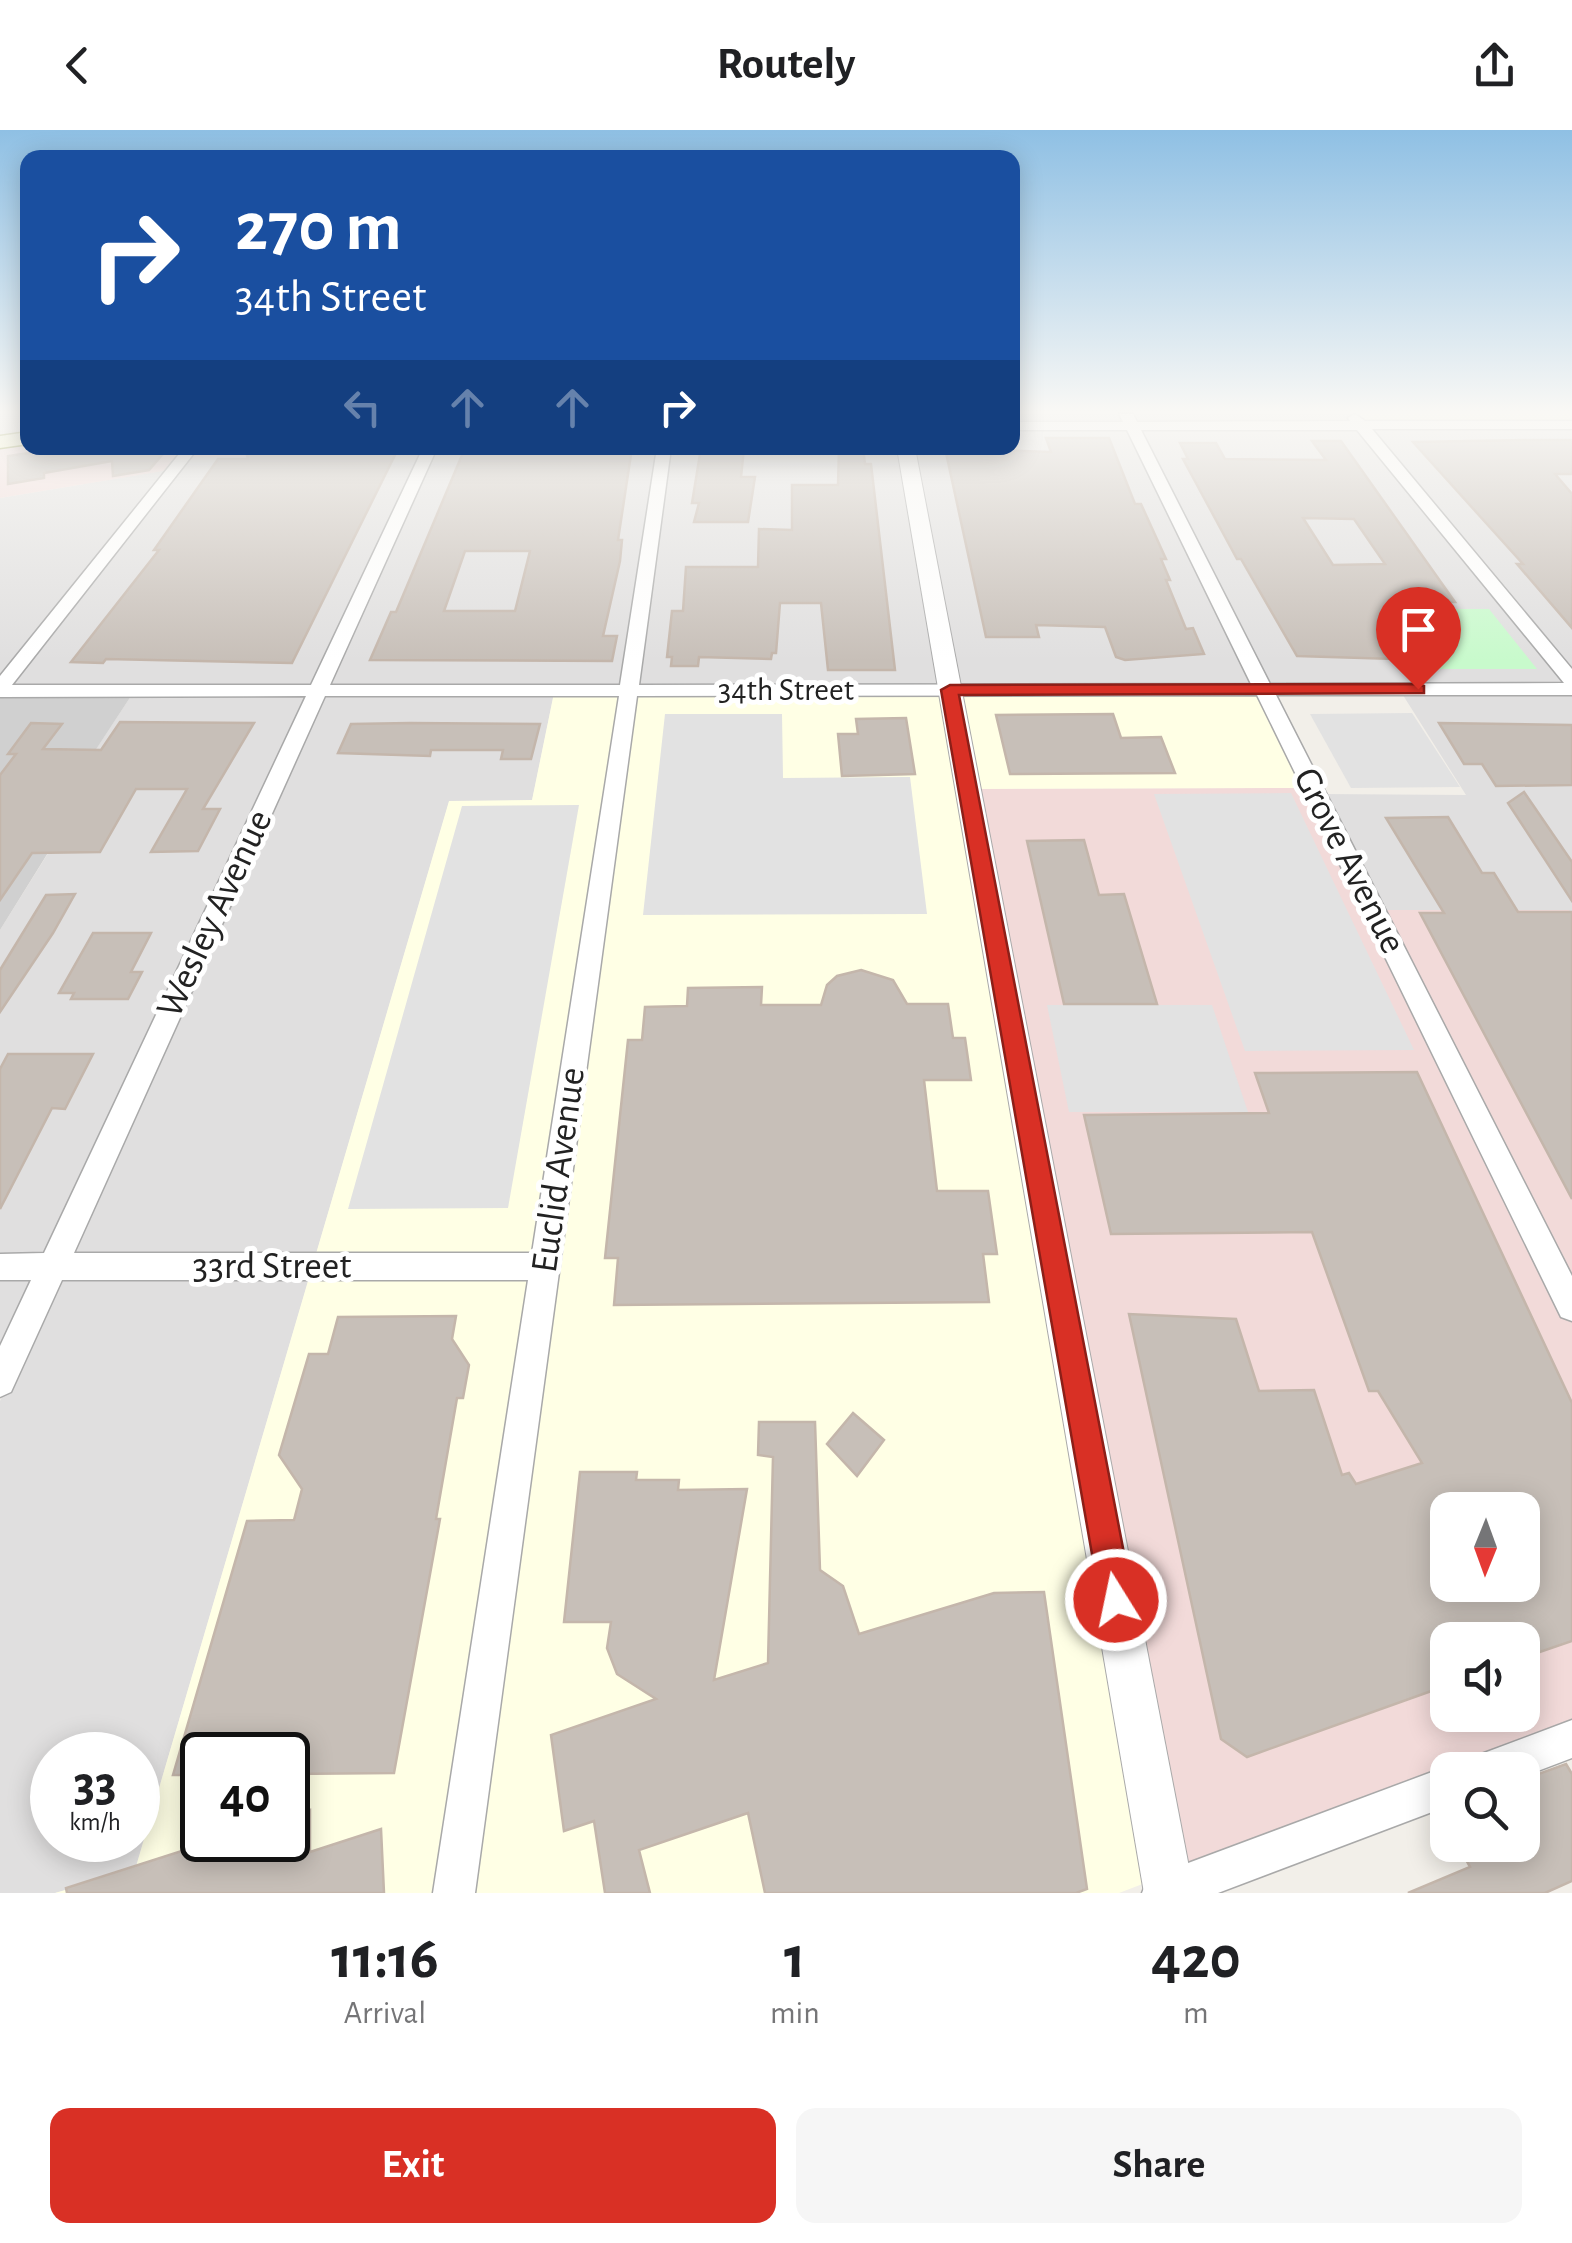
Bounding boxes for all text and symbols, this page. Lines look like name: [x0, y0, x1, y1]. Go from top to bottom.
icon: back: [50, 38, 105, 93]
icon: share: [1467, 38, 1522, 93]
text: Routely: [717, 42, 855, 87]
icon: right: [70, 190, 200, 320]
text: 270 m: [235, 193, 402, 263]
text: 34th Street: [235, 275, 426, 320]
icon: left: [335, 380, 390, 435]
icon: ahead: [440, 380, 495, 435]
icon: ahead: [545, 380, 600, 435]
icon: right: [650, 380, 705, 435]
pin: [1376, 587, 1461, 690]
icon: arrive: [1391, 602, 1446, 657]
street label: 34th Street: [718, 674, 854, 706]
street label: Grove Avenue: [1286, 762, 1412, 960]
street label: Wesley Avenue: [150, 804, 280, 1024]
street label: Euclid Avenue: [526, 1065, 592, 1275]
street label: 33rd Street: [193, 1248, 351, 1286]
north arrow: [1430, 1492, 1540, 1602]
map controls: [1430, 1492, 1540, 1862]
position arrow: [1064, 1548, 1168, 1652]
button: sound: [1430, 1622, 1540, 1732]
speed limit sign: 40: [180, 1732, 310, 1862]
button: search: [1430, 1752, 1540, 1862]
text: 33: [73, 1760, 117, 1810]
text: km/h: [69, 1810, 121, 1835]
text: 11:16: [331, 1929, 439, 1989]
text: 1: [784, 1929, 806, 1989]
text: 420: [1151, 1929, 1241, 1989]
text: Arrival: [344, 1997, 426, 2029]
text: min: [770, 1997, 820, 2029]
text: m: [1183, 1997, 1209, 2029]
button: Exit: [50, 2108, 776, 2223]
button: Share: [796, 2108, 1522, 2223]

